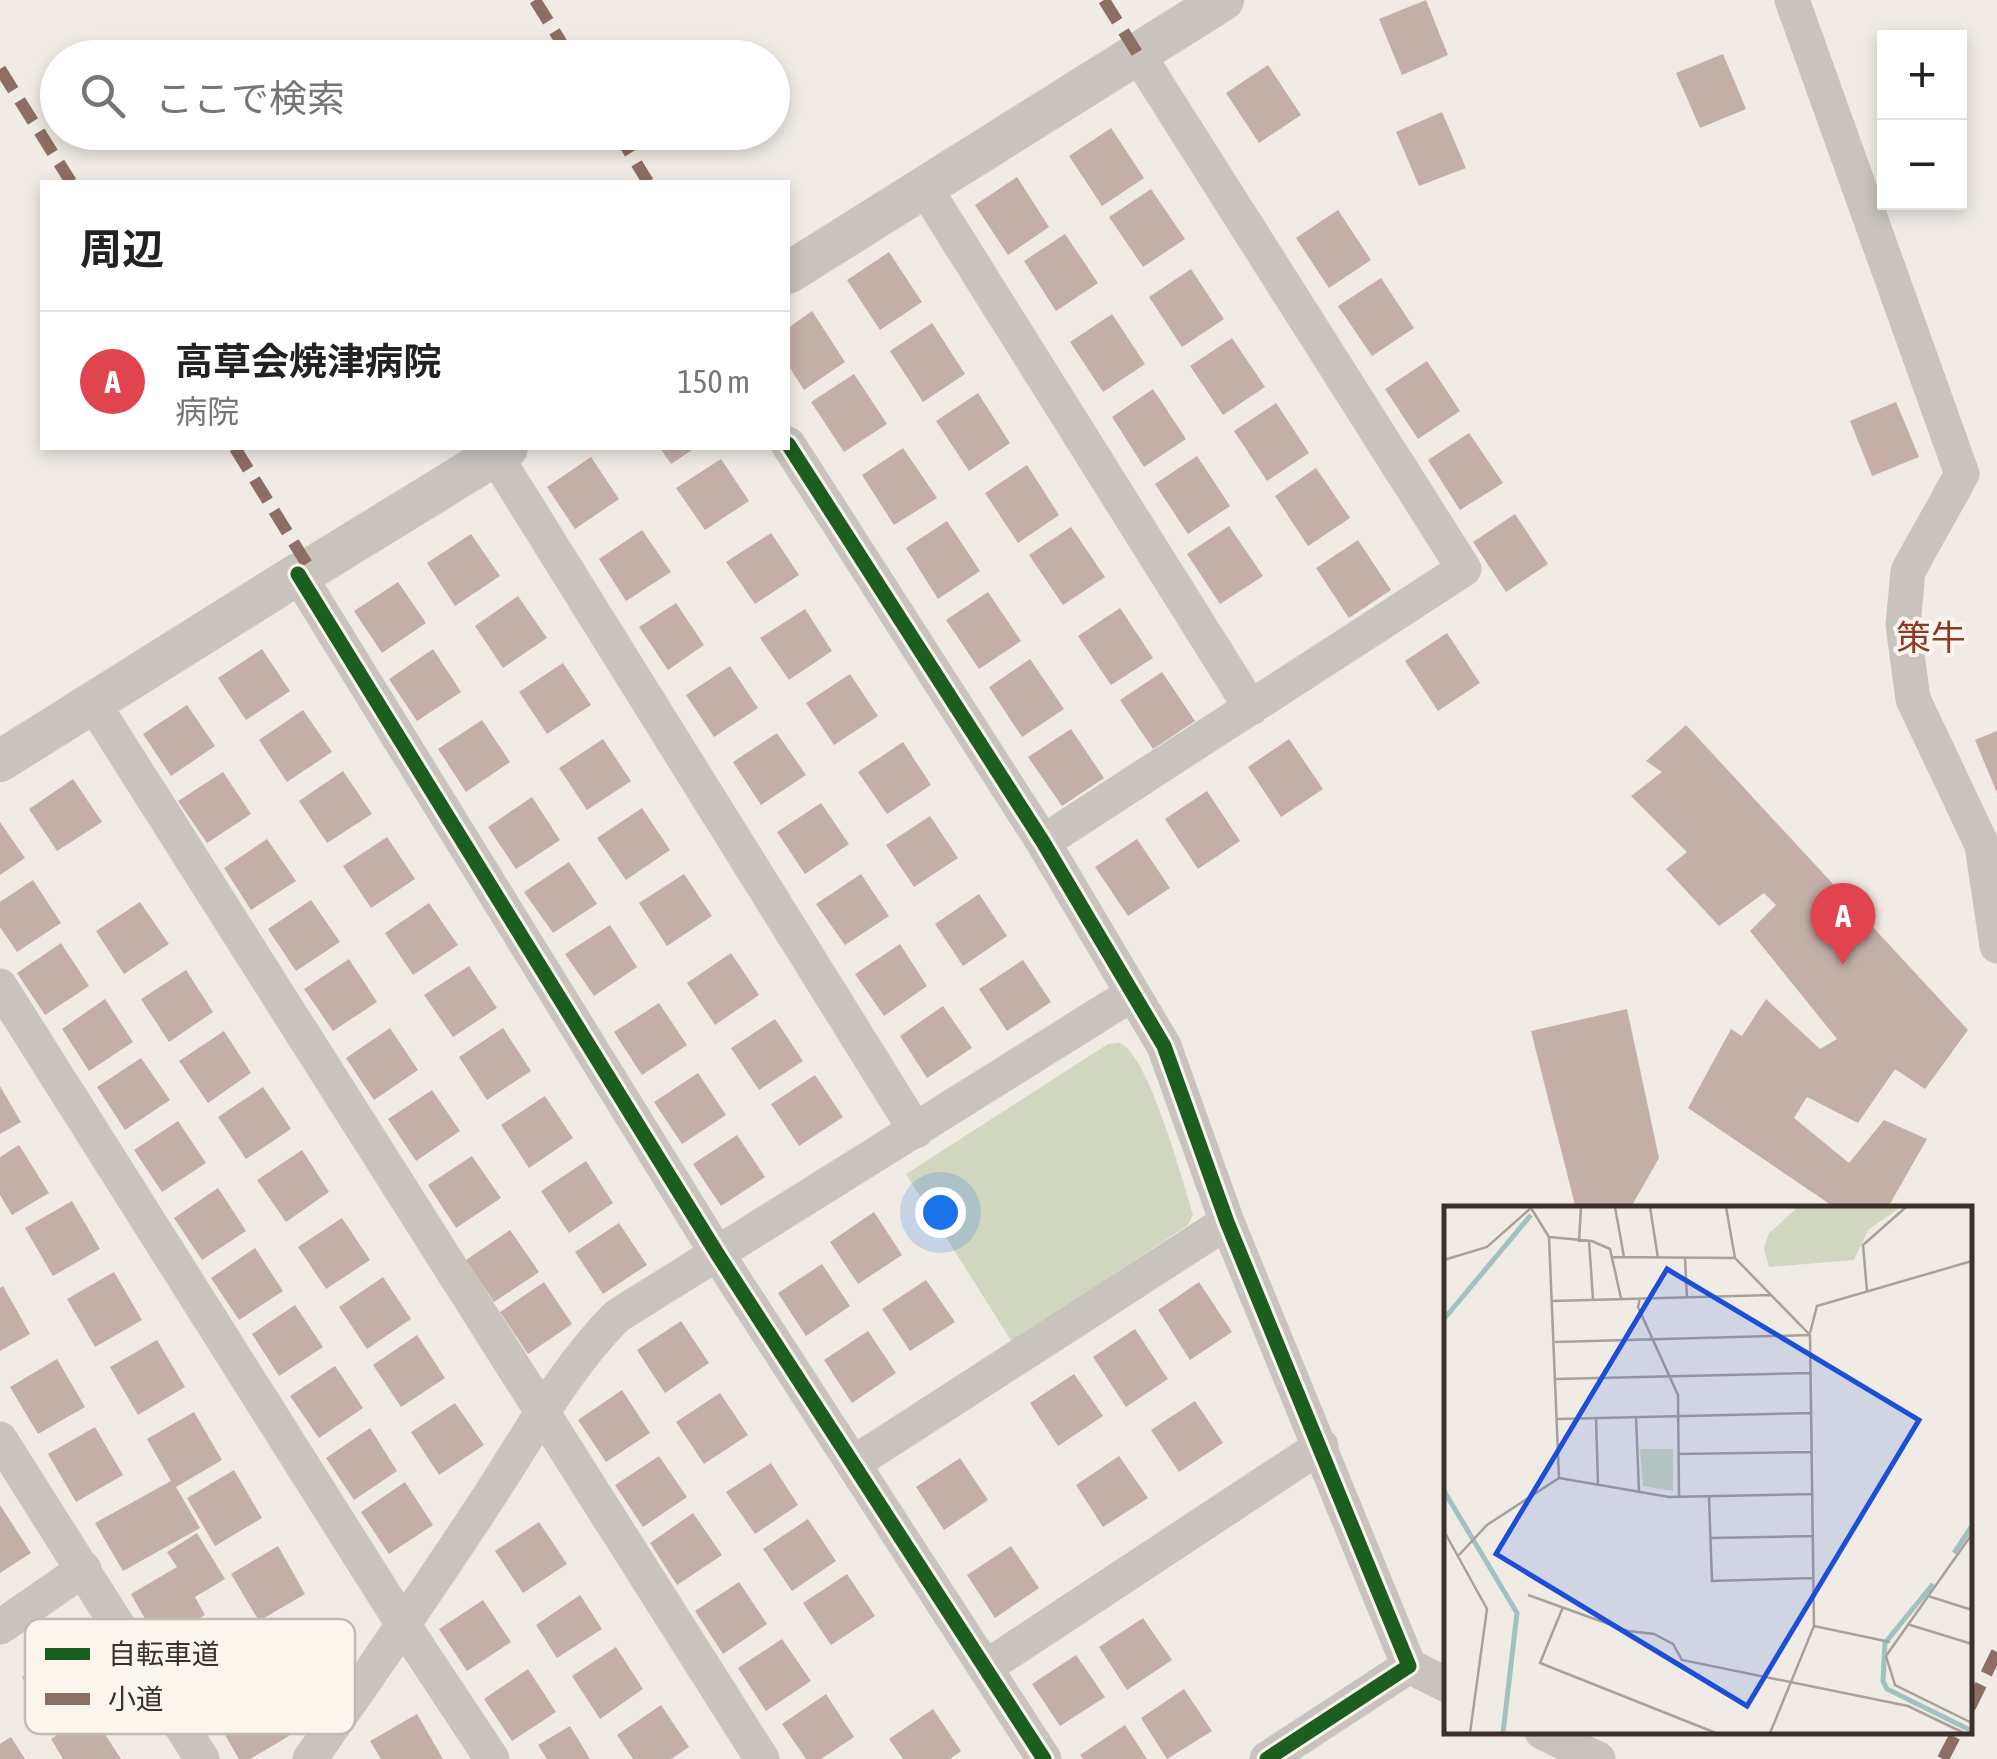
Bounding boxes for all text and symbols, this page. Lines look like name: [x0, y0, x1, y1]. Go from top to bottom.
map controls: [1877, 30, 1967, 210]
button: +: [1877, 30, 1967, 120]
search box: [40, 40, 790, 150]
icon: search: [75, 68, 130, 123]
text: ここで検索: [155, 77, 345, 120]
button: −: [1877, 120, 1967, 210]
text: 周辺: [80, 225, 164, 273]
text: 高草会焼津病院: [175, 340, 441, 383]
text: A: [105, 363, 120, 400]
text: 150 m: [677, 363, 750, 400]
text: 病院: [175, 393, 239, 430]
district label: 策牛: [1896, 617, 1966, 657]
pin: A: [1810, 882, 1876, 965]
your location: [915, 1187, 966, 1238]
inset map: [1444, 1206, 1972, 1734]
legend: [25, 1619, 355, 1734]
text: 自転車道: [108, 1638, 220, 1670]
text: 小道: [108, 1683, 164, 1715]

